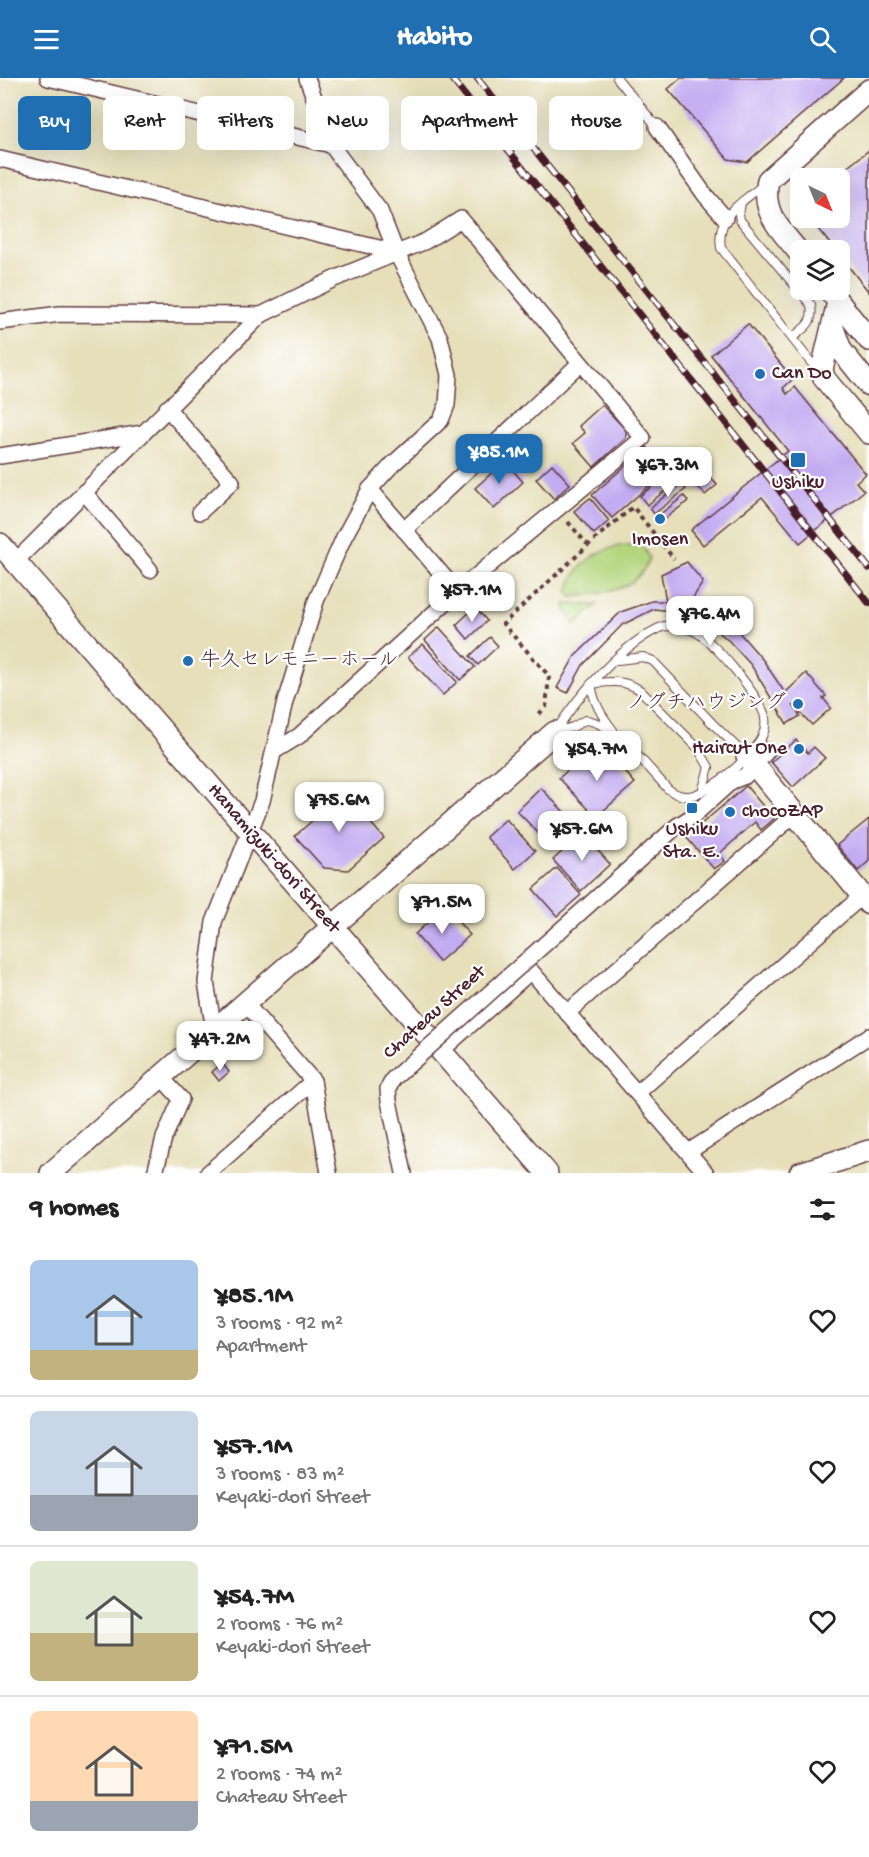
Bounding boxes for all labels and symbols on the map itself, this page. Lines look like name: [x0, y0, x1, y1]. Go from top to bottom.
north arrow: [790, 168, 850, 228]
place label: Can Do: [772, 363, 832, 386]
marker: Can Do: [753, 367, 767, 381]
pin: ¥85.1M: [450, 434, 548, 485]
pin: ¥67.3M: [619, 447, 717, 498]
marker: Ushiku: [789, 451, 807, 469]
place label: Ushiku: [772, 472, 825, 495]
marker: Imosen: [653, 512, 667, 526]
place label: Imosen: [632, 529, 689, 552]
pin: ¥57.1M: [423, 572, 521, 623]
pin: ¥76.4M: [661, 596, 759, 647]
place label: 牛久セレモニーホール: [200, 648, 398, 673]
marker: 牛久セレモニーホール: [181, 654, 195, 668]
place label: ノグチハウジング: [626, 691, 786, 716]
marker: ノグチハウジング: [791, 697, 805, 711]
pin: ¥54.7M: [548, 731, 646, 782]
place label: Haircut One: [692, 738, 788, 761]
marker: Haircut One: [792, 742, 806, 756]
street label: Hanamizuki-dori Street: [202, 779, 346, 940]
pin: ¥75.6M: [290, 782, 388, 833]
marker: Ushiku Sta. E.: [685, 801, 699, 815]
place label: chocoZAP: [742, 801, 824, 824]
marker: chocoZAP: [723, 805, 737, 819]
pin: ¥57.6M: [533, 811, 631, 862]
place label: Ushiku Sta. E.: [663, 819, 721, 865]
pin: ¥71.5M: [393, 884, 491, 935]
street label: Chateau Street: [379, 960, 492, 1065]
pin: ¥47.2M: [171, 1021, 269, 1072]

